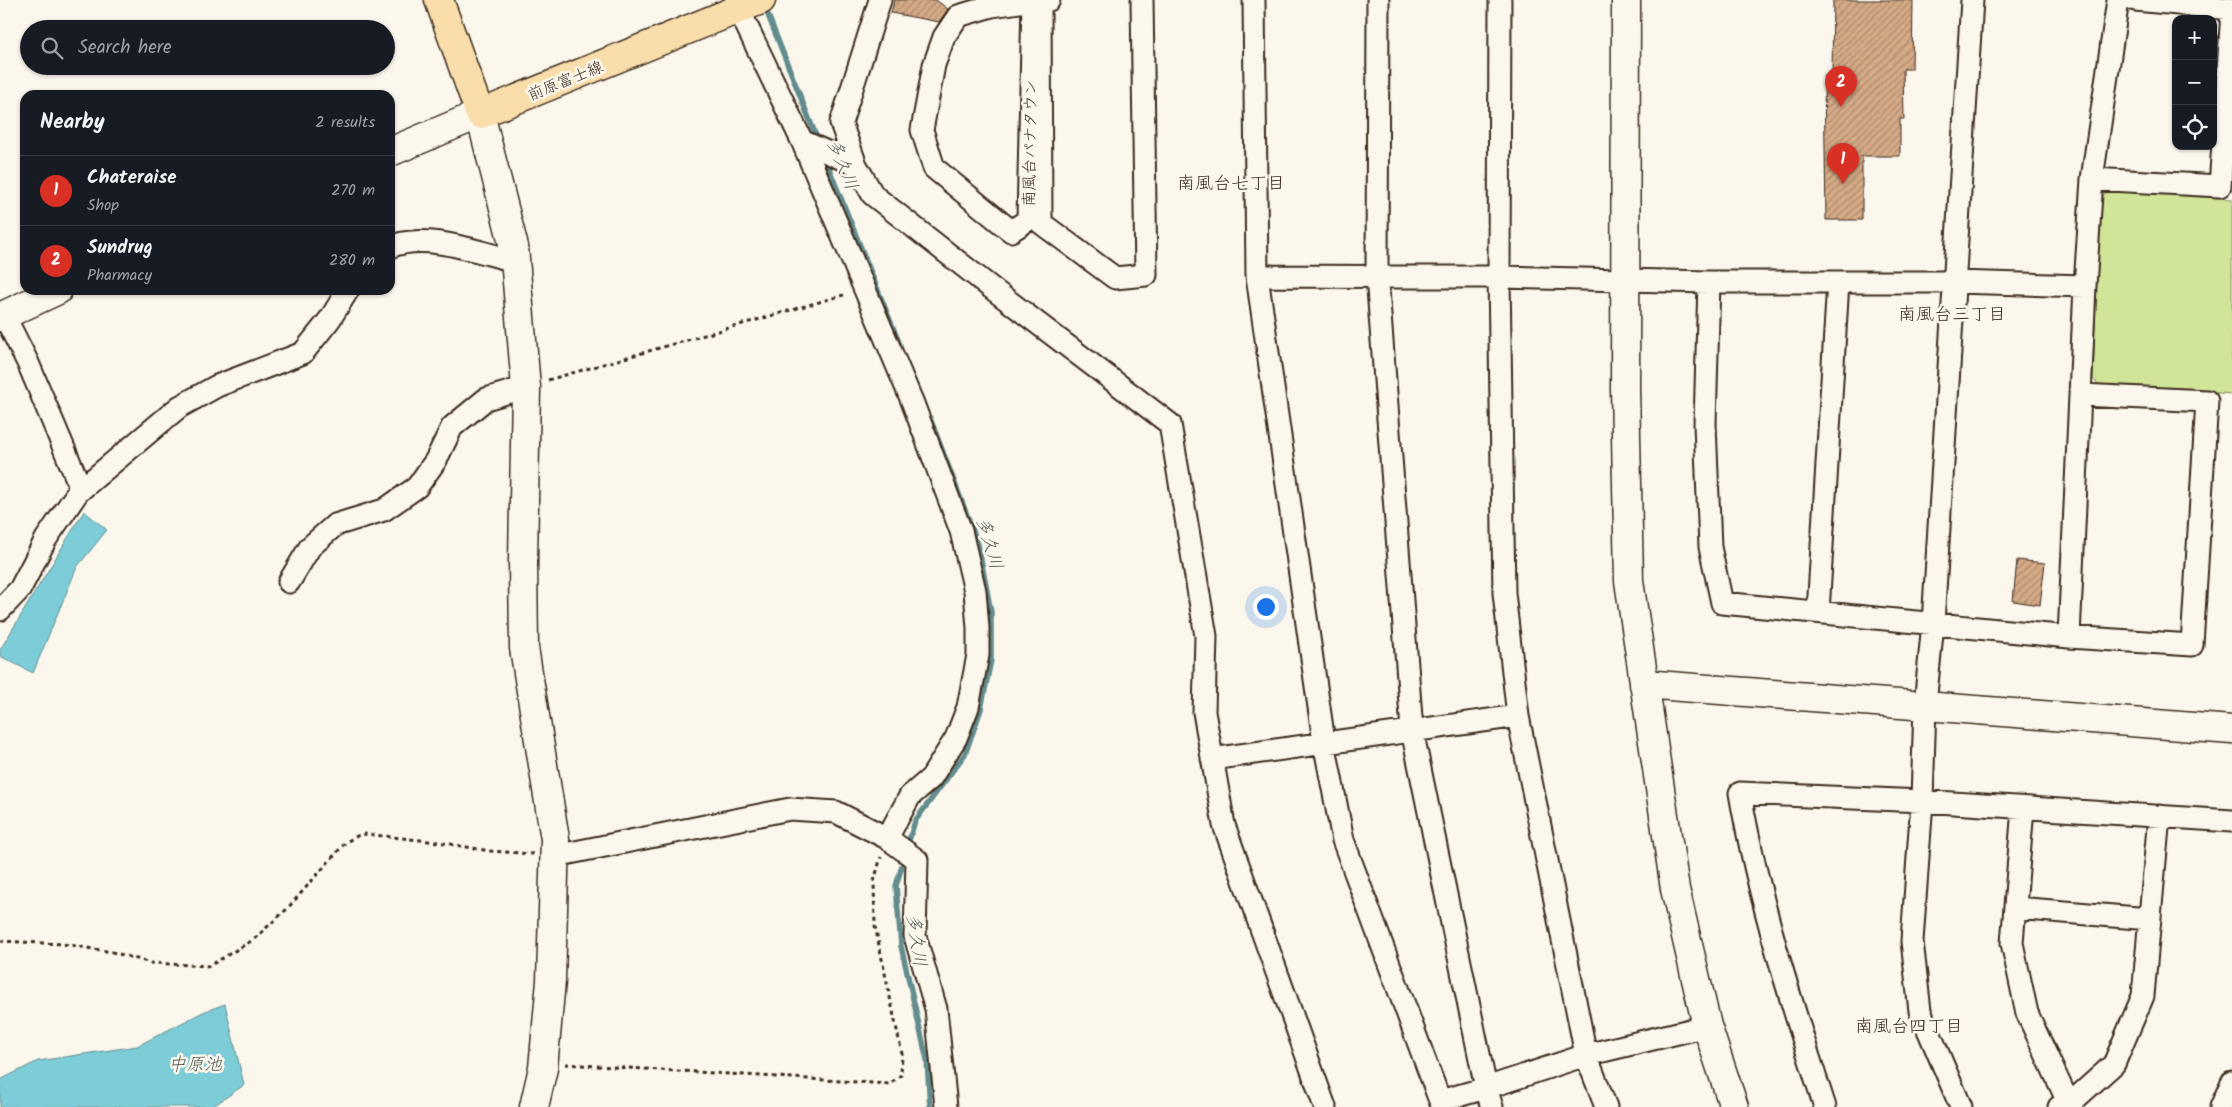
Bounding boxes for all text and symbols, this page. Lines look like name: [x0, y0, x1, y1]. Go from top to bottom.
map controls: [2172, 15, 2217, 150]
button: +: [2172, 15, 2217, 60]
search box: [20, 20, 395, 75]
text: Search here: [78, 33, 172, 63]
icon: search: [38, 34, 66, 62]
street label: 前原富士線: [524, 55, 607, 108]
button: −: [2172, 60, 2217, 105]
pin: 2: [1825, 66, 1857, 107]
street label: 南風台パナタウン: [1017, 79, 1044, 207]
button: locate: [2172, 105, 2217, 150]
text: Nearby: [40, 106, 105, 139]
text: 2 results: [315, 110, 375, 135]
water label: 多久川: [818, 134, 865, 195]
pin: 1: [1827, 143, 1859, 184]
text: Chateraise: [87, 163, 177, 193]
district label: 南風台七丁目: [1177, 170, 1285, 199]
text: 1: [54, 178, 58, 203]
text: 270 m: [331, 178, 375, 203]
text: Shop: [87, 193, 119, 218]
text: Sundrug: [87, 233, 153, 263]
text: 2: [51, 248, 61, 273]
text: 280 m: [329, 248, 375, 273]
text: Pharmacy: [87, 263, 152, 288]
district label: 南風台三丁目: [1898, 301, 2006, 330]
water label: 多久川: [967, 513, 1010, 573]
your location: [1253, 594, 1279, 620]
water label: 多久川: [897, 911, 934, 969]
district label: 南風台四丁目: [1855, 1013, 1963, 1042]
water label: 中原池: [168, 1051, 223, 1080]

